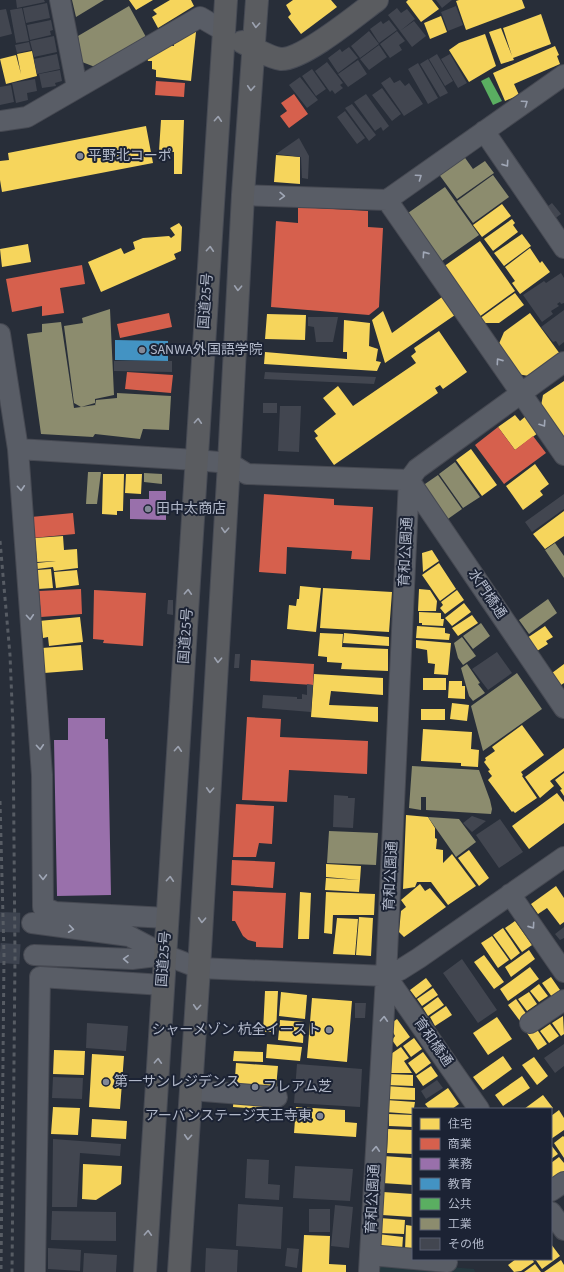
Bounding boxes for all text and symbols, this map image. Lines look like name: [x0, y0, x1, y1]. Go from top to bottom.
one-way arrow: [251, 22, 260, 28]
one-way arrow: [247, 85, 256, 91]
one-way arrow: [521, 100, 528, 108]
one-way arrow: [214, 116, 223, 122]
place label: 平野北コーポ: [88, 146, 172, 166]
marker: 平野北コーポ: [75, 151, 85, 161]
one-way arrow: [501, 159, 508, 166]
one-way arrow: [414, 175, 421, 182]
one-way arrow: [279, 192, 285, 201]
one-way arrow: [205, 246, 214, 252]
one-way arrow: [423, 252, 430, 259]
street label: 国道25号: [194, 272, 218, 330]
one-way arrow: [234, 285, 243, 291]
place label: SANWA外国語学院: [150, 340, 263, 360]
marker: SANWA外国語学院: [137, 345, 147, 355]
one-way arrow: [497, 358, 504, 365]
one-way arrow: [194, 418, 203, 424]
one-way arrow: [538, 419, 545, 426]
one-way arrow: [16, 485, 25, 491]
place label: 田中太商店: [156, 499, 226, 519]
marker: 田中太商店: [143, 504, 153, 514]
street label: 育和公園通: [394, 517, 418, 587]
one-way arrow: [221, 527, 230, 533]
street label: 水門橋通: [463, 565, 511, 623]
one-way arrow: [184, 589, 193, 595]
street label: 国道25号: [174, 607, 198, 665]
one-way arrow: [26, 614, 35, 620]
one-way arrow: [213, 657, 222, 663]
one-way arrow: [35, 744, 44, 750]
one-way arrow: [174, 746, 183, 752]
one-way arrow: [206, 787, 214, 793]
street label: 育和公園通: [379, 841, 403, 911]
one-way arrow: [39, 874, 47, 880]
one-way arrow: [165, 876, 174, 882]
one-way arrow: [198, 917, 207, 923]
one-way arrow: [527, 922, 534, 929]
one-way arrow: [68, 924, 74, 933]
street label: 国道25号: [152, 930, 176, 988]
one-way arrow: [123, 955, 129, 963]
one-way arrow: [192, 1004, 201, 1010]
street label: 育和橋通: [409, 1013, 457, 1071]
one-way arrow: [379, 1016, 388, 1022]
place label: シャーメゾン 杭全イースト: [151, 1020, 321, 1040]
marker: シャーメゾン 杭全イースト: [324, 1025, 334, 1035]
one-way arrow: [154, 1058, 162, 1064]
place label: 第一サンレジデンス: [114, 1072, 240, 1092]
marker: 第一サンレジデンス: [101, 1077, 111, 1087]
place label: フレアム芝: [263, 1077, 332, 1097]
marker: フレアム芝: [250, 1082, 260, 1092]
place label: アーバンステージ天王寺東: [145, 1106, 312, 1126]
legend: [412, 1108, 552, 1260]
marker: アーバンステージ天王寺東: [315, 1111, 325, 1121]
text: 住宅: [448, 1116, 472, 1133]
one-way arrow: [183, 1134, 192, 1140]
text: 商業: [448, 1136, 472, 1153]
one-way arrow: [372, 1146, 381, 1152]
text: 業務: [448, 1156, 472, 1173]
street label: 育和公園通: [361, 1164, 385, 1234]
text: 教育: [448, 1176, 472, 1193]
text: 公共: [448, 1196, 472, 1213]
text: 工業: [448, 1216, 472, 1233]
one-way arrow: [143, 1230, 152, 1236]
text: その他: [448, 1236, 484, 1253]

